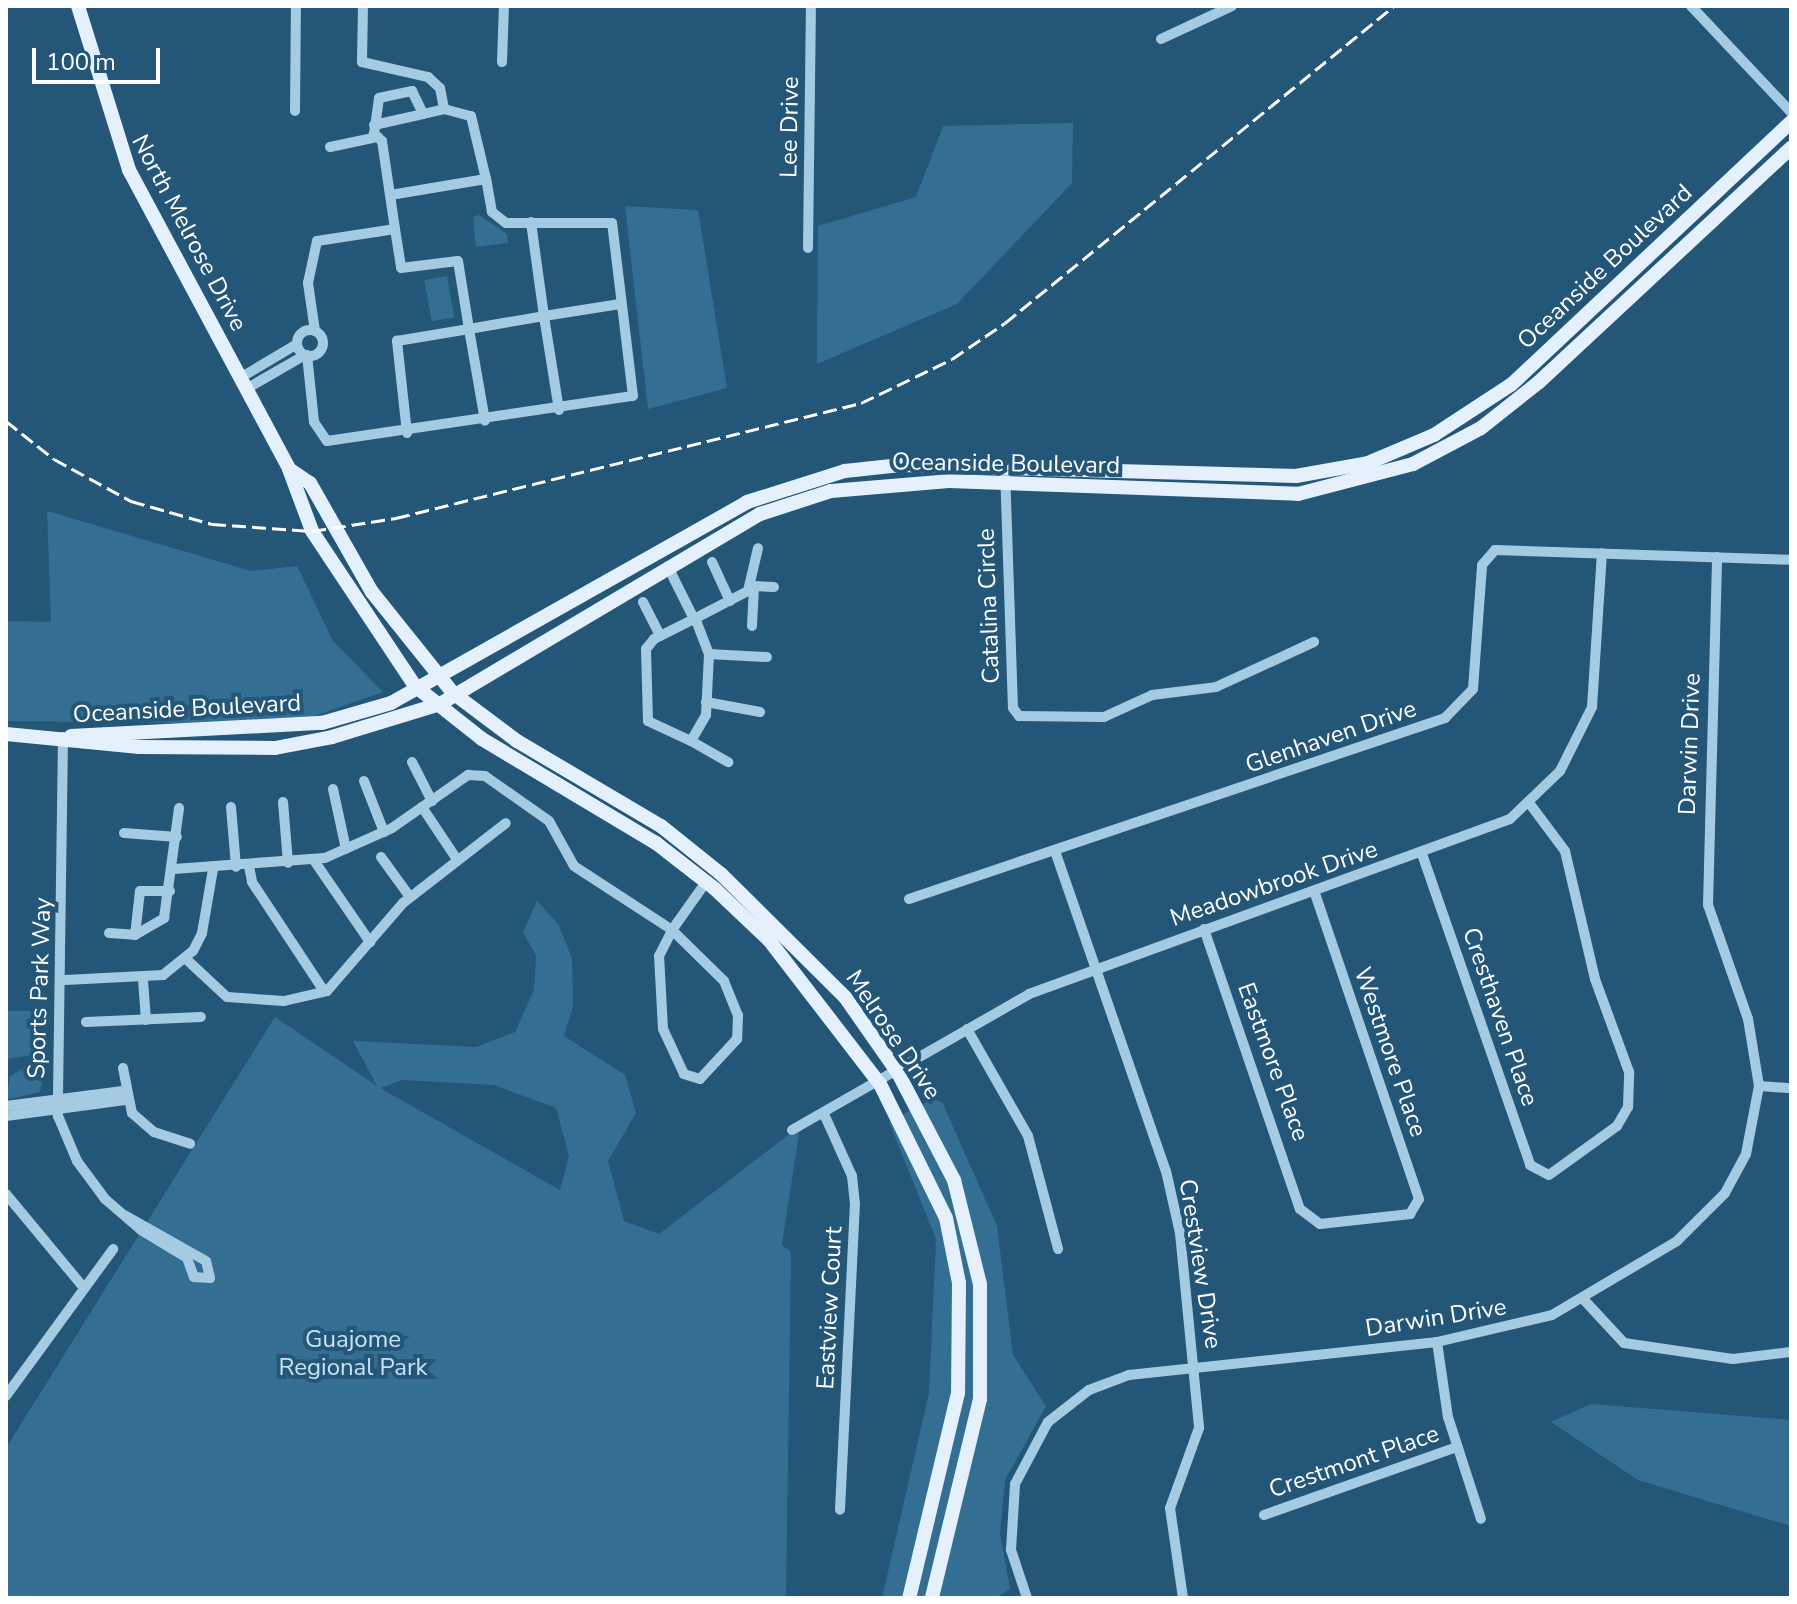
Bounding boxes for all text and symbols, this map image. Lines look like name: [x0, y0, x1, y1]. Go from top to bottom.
scale bar: [36, 32, 164, 82]
text: 100 m: [46, 46, 116, 78]
street label: Lee Drive: [775, 76, 805, 178]
street label: North Melrose Drive: [125, 130, 253, 336]
street label: Oceanside Boulevard: [1512, 179, 1698, 355]
street label: Oceanside Boulevard: [892, 448, 1120, 480]
street label: Catalina Circle: [972, 528, 1006, 684]
street label: Darwin Drive: [1673, 672, 1707, 816]
street label: Oceanside Boulevard: [72, 689, 302, 729]
street label: Glenhaven Drive: [1242, 694, 1420, 780]
street label: Meadowbrook Drive: [1166, 835, 1382, 933]
street label: Sports Park Way: [22, 897, 58, 1079]
street label: Cresthaven Place: [1456, 924, 1544, 1110]
street label: Westmore Place: [1347, 963, 1433, 1141]
street label: Melrose Drive: [839, 965, 947, 1105]
street label: Eastmore Place: [1231, 979, 1315, 1145]
street label: Crestview Drive: [1172, 1177, 1228, 1351]
street label: Eastview Court: [811, 1226, 849, 1390]
street label: Darwin Drive: [1363, 1293, 1509, 1343]
park label: Guajome Regional Park: [278, 1326, 428, 1382]
street label: Crestmont Place: [1265, 1419, 1443, 1505]

